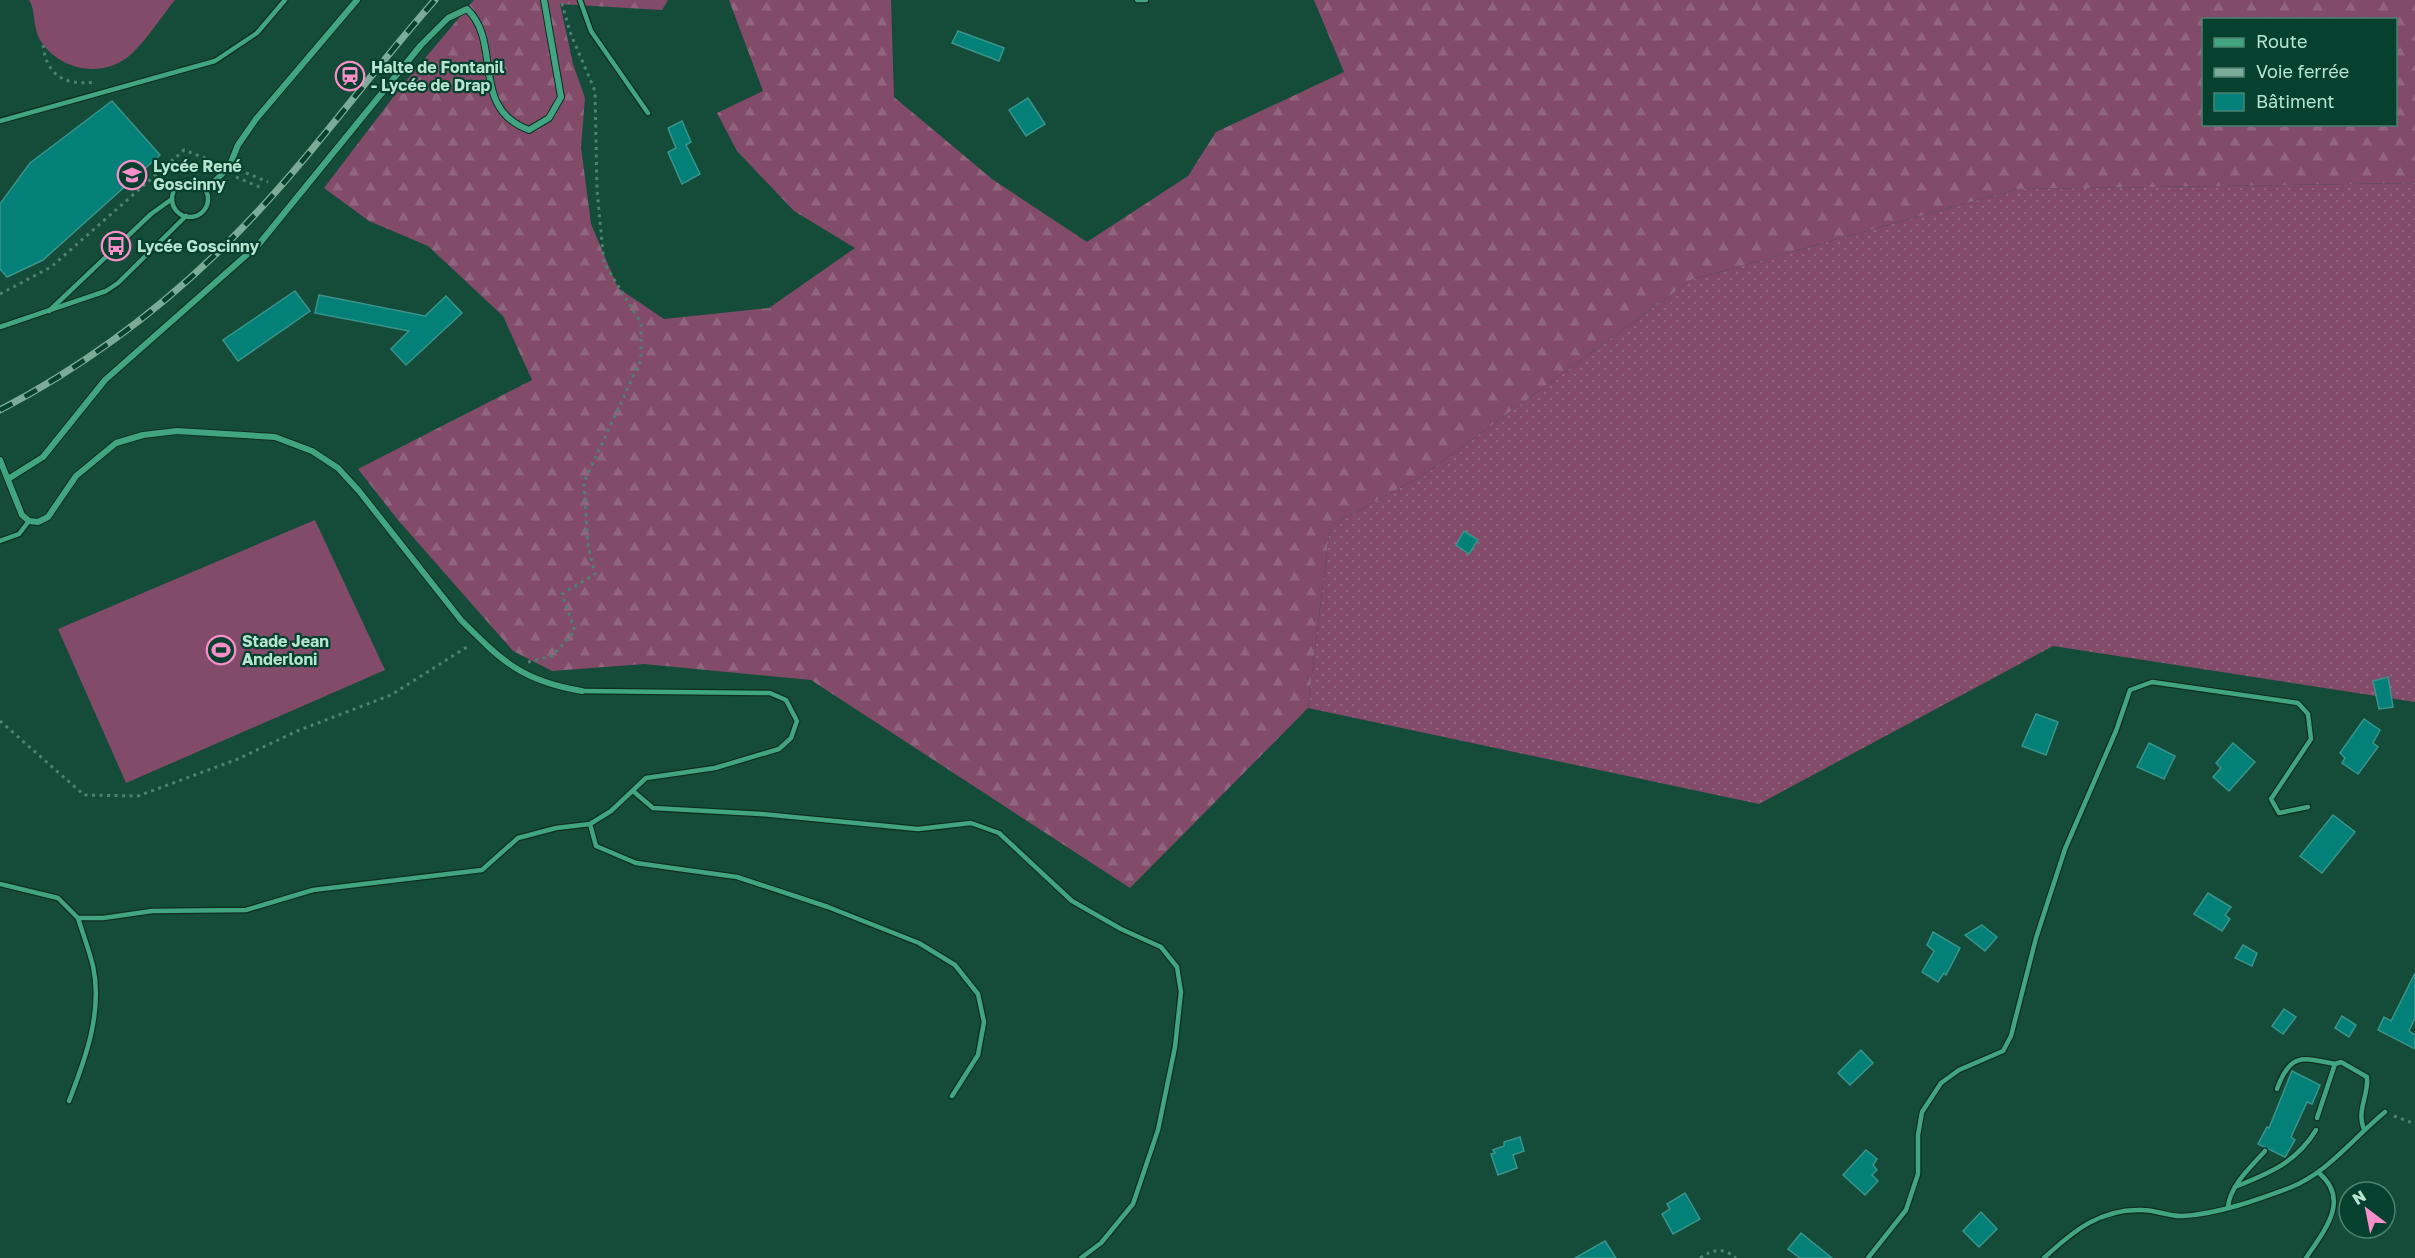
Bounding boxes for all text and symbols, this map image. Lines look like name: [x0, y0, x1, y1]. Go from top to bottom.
legend: [2202, 18, 2397, 126]
text: Route: [2256, 30, 2307, 52]
place label: Halte de Fontanil - Lycée de Drap: [371, 57, 505, 95]
station icon: Halte de Fontanil - Lycée de Drap: [334, 60, 366, 92]
text: Voie ferrée: [2256, 60, 2349, 82]
text: Bâtiment: [2256, 90, 2335, 112]
place label: Lycée René Goscinny: [153, 156, 242, 194]
school or university icon: Lycée René Goscinny: [116, 159, 148, 191]
bus stop icon: Lycée Goscinny: [100, 230, 132, 262]
place label: Lycée Goscinny: [137, 236, 259, 256]
place label: Stade Jean Anderloni: [242, 631, 329, 669]
sports icon: Stade Jean Anderloni: [205, 634, 237, 666]
north arrow: [2337, 1180, 2397, 1240]
text: N: [2349, 1186, 2370, 1209]

